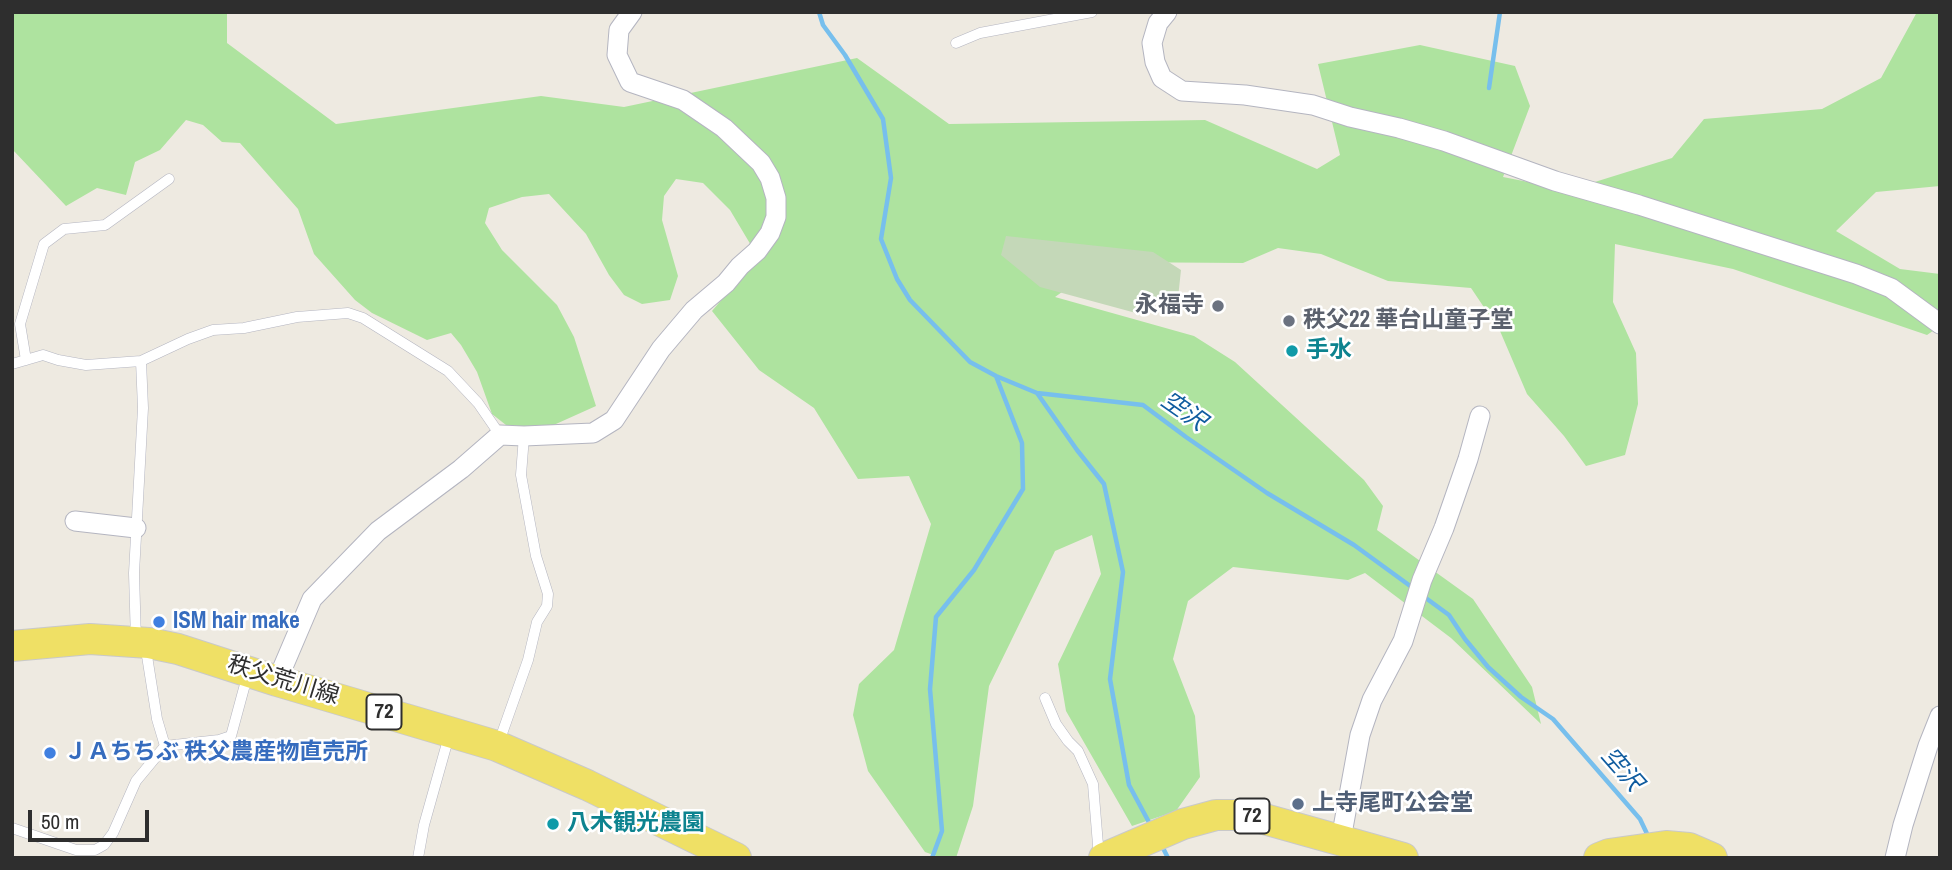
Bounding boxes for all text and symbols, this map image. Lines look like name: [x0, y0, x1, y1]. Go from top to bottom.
place label: 永福寺: [1135, 292, 1204, 320]
marker: 永福寺: [1210, 298, 1226, 314]
place label: 秩父22 華台山童子堂: [1303, 307, 1513, 335]
marker: 秩父22 華台山童子堂: [1281, 313, 1297, 329]
place label: 手水: [1306, 337, 1352, 365]
marker: 手水: [1284, 343, 1300, 359]
water label: 空沢: [1155, 386, 1211, 438]
place label: ISM hair make: [173, 608, 300, 636]
marker: ISM hair make: [151, 614, 167, 630]
street label: 秩父荒川線: [224, 651, 342, 711]
road number: 72: [366, 694, 402, 730]
place label: ＪＡちちぶ 秩父農産物直売所: [64, 739, 368, 767]
water label: 空沢: [1594, 742, 1648, 798]
marker: ＪＡちちぶ 秩父農産物直売所: [42, 745, 58, 761]
place label: 上寺尾町公会堂: [1312, 790, 1473, 818]
scale bar: [32, 796, 152, 840]
marker: 上寺尾町公会堂: [1290, 796, 1306, 812]
road number: 72: [1234, 798, 1270, 834]
text: 50 m: [41, 807, 79, 836]
place label: 八木観光農園: [567, 810, 705, 838]
marker: 八木観光農園: [545, 816, 561, 832]

